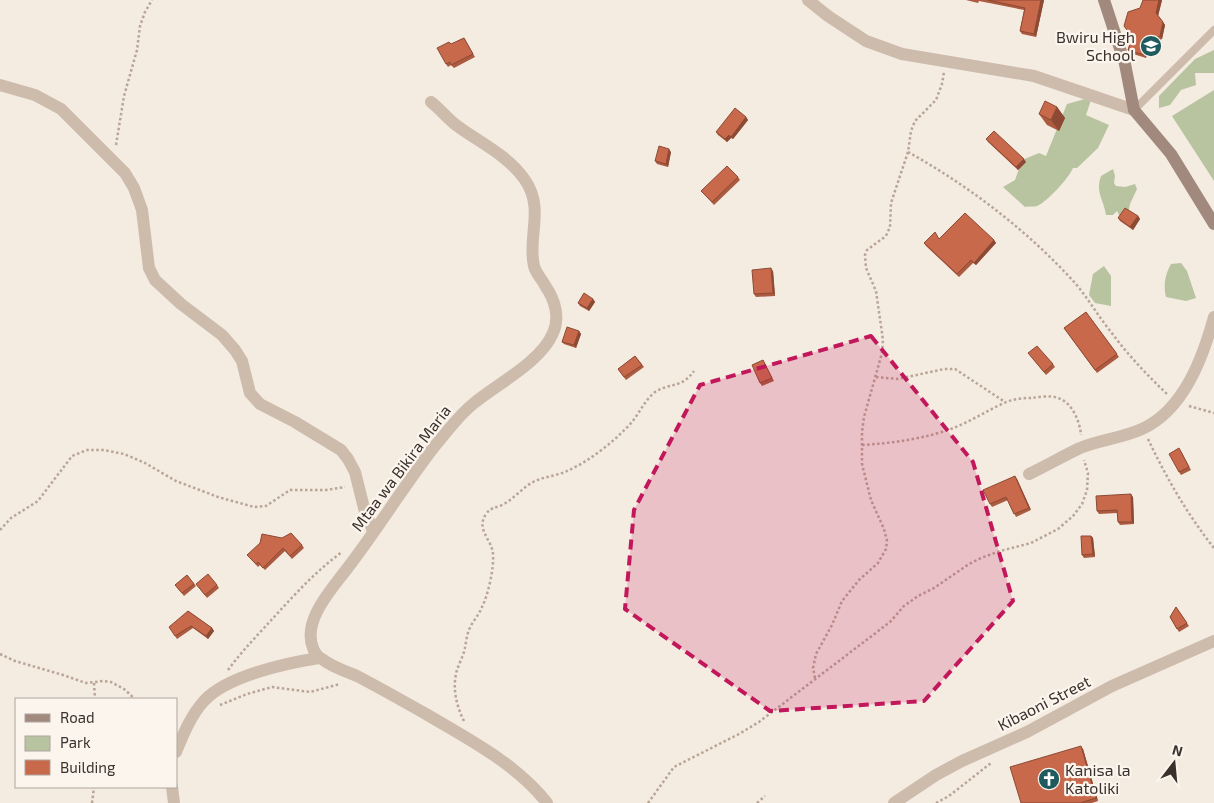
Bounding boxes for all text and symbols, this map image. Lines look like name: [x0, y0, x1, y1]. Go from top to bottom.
place label: Bwiru High School: [1056, 27, 1135, 64]
school or university icon: Bwiru High School: [1139, 34, 1163, 58]
street label: Mtaa wa Bikira Maria: [347, 401, 454, 535]
street label: Kibaoni Street: [994, 671, 1093, 734]
legend: [15, 698, 178, 788]
text: Road: [60, 708, 95, 726]
text: Park: [60, 733, 91, 751]
north arrow: [1149, 738, 1199, 788]
text: N: [1171, 740, 1185, 760]
text: Building: [60, 758, 116, 776]
place label: Kanisa la Katoliki: [1065, 760, 1131, 797]
church icon: Kanisa la Katoliki: [1037, 767, 1061, 791]

